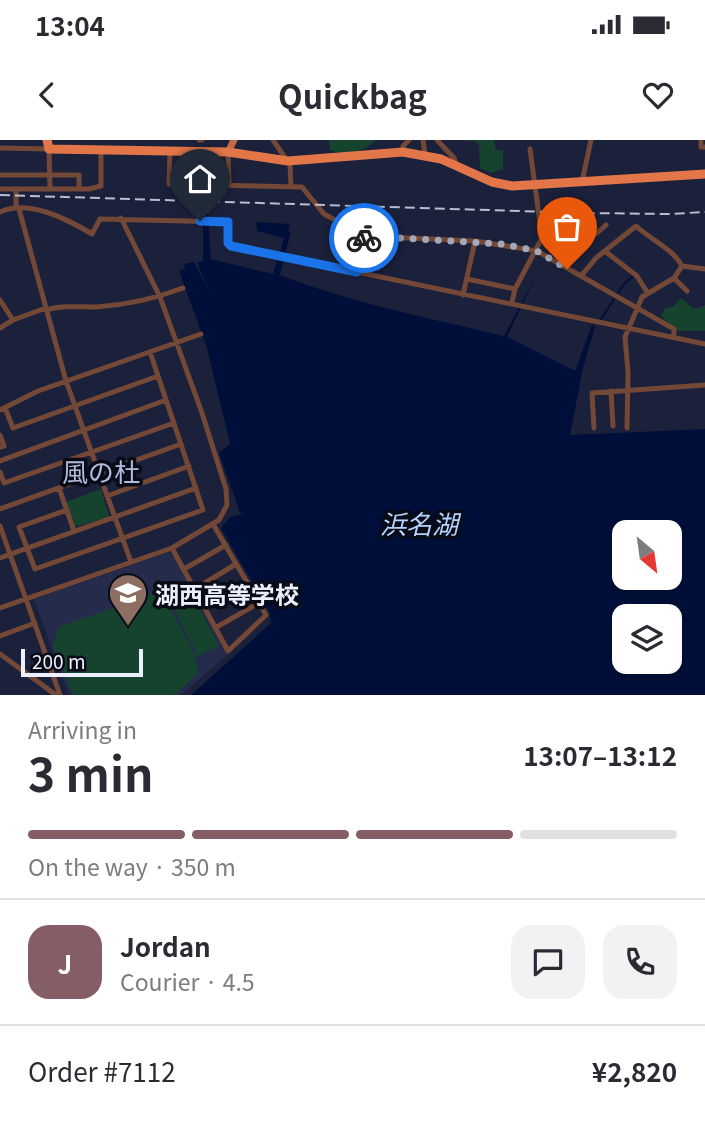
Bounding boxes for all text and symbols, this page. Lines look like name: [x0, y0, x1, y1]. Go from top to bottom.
text: 13:04: [35, 6, 105, 43]
text: Quickbag: [278, 72, 427, 118]
icon: back: [28, 76, 66, 114]
icon: heart: [639, 76, 677, 114]
pin: [170, 149, 230, 221]
icon: home: [181, 160, 219, 198]
pin: [537, 197, 597, 269]
courier: [329, 203, 399, 273]
icon: bag: [548, 208, 586, 246]
icon: bike: [345, 219, 383, 257]
district label: 風の杜: [62, 452, 140, 489]
water label: 浜名湖: [380, 504, 462, 541]
north arrow: [612, 520, 682, 590]
map controls: [612, 520, 682, 674]
school or university icon: 湖西高等学校: [107, 572, 149, 627]
place label: 湖西高等学校: [155, 576, 299, 611]
button: layers: [612, 604, 682, 674]
scale bar: [21, 646, 144, 678]
text: 200 m: [32, 647, 86, 674]
text: Arriving in: [28, 712, 137, 746]
text: 13:07–13:12: [523, 736, 677, 773]
text: 3 min: [28, 739, 153, 805]
text: On the way · 350 m: [28, 849, 236, 883]
button: chat: [511, 925, 585, 999]
button: phone: [603, 925, 677, 999]
text: Jordan: [120, 927, 211, 964]
text: J: [58, 944, 72, 981]
text: Courier · 4.5: [120, 964, 255, 998]
text: Order #7112: [28, 1052, 176, 1089]
text: ¥2,820: [592, 1052, 677, 1089]

